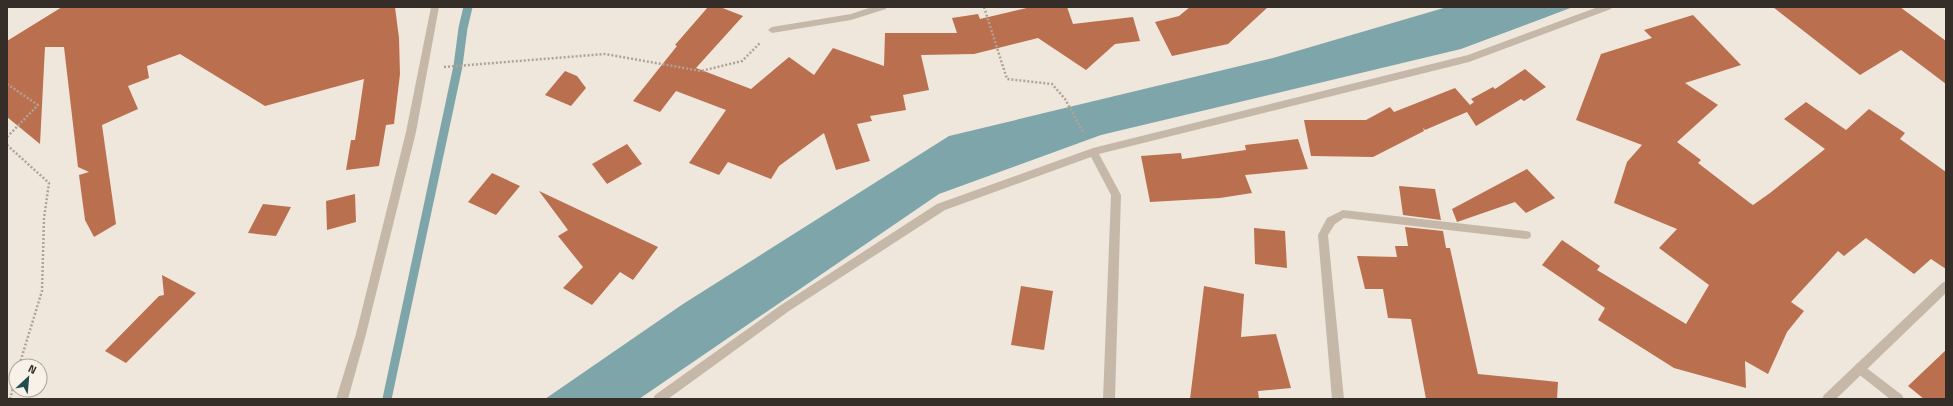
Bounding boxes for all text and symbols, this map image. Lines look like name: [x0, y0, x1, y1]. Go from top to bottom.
north arrow: [8, 358, 48, 398]
text: N: [25, 360, 39, 378]

